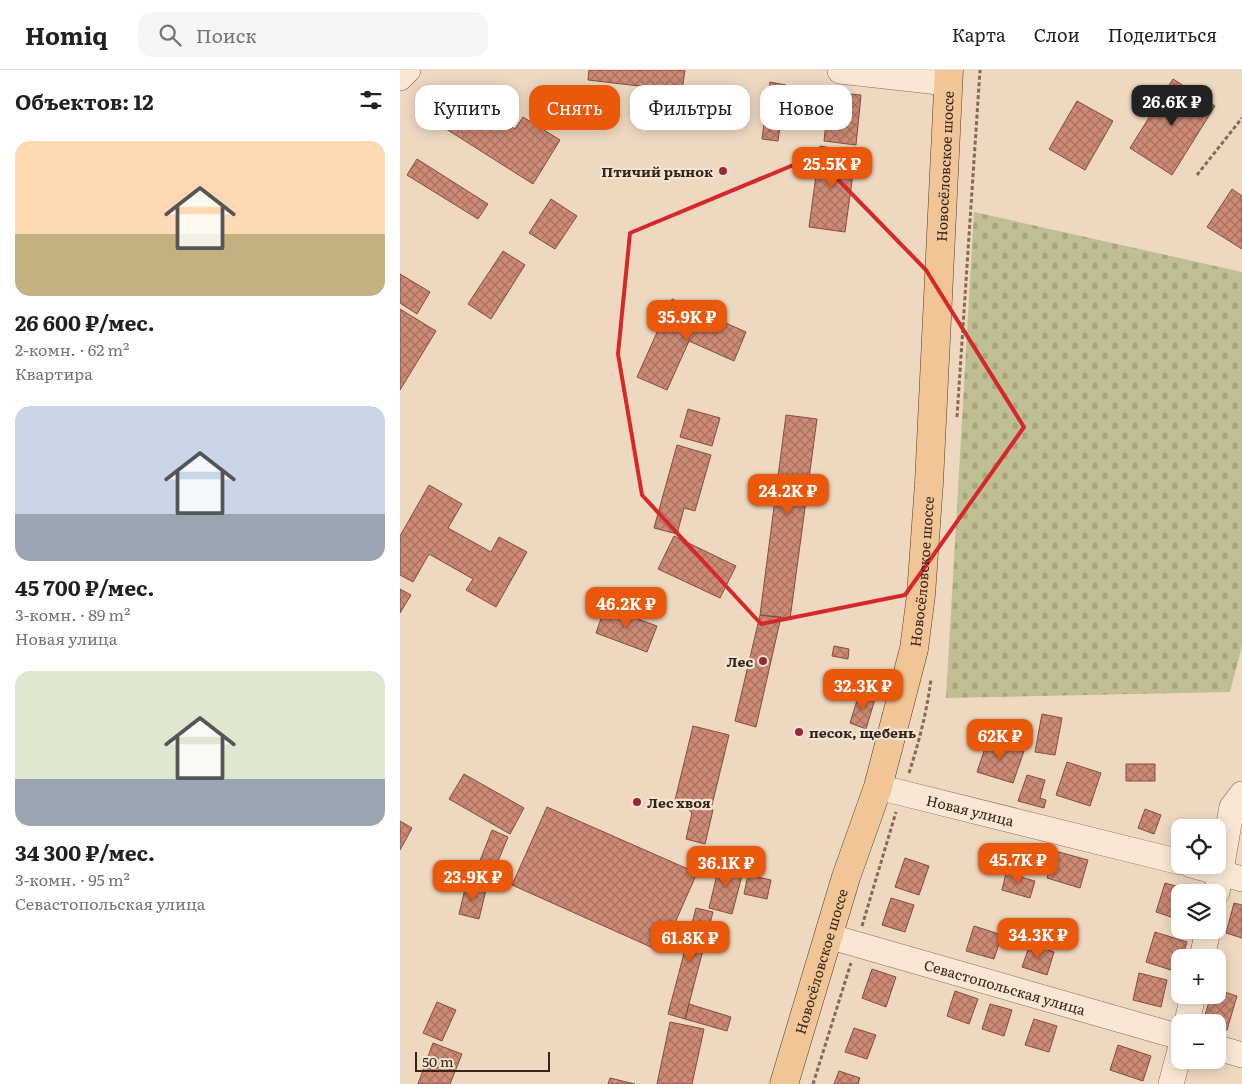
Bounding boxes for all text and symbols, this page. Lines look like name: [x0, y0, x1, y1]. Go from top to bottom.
search box: [138, 12, 488, 57]
text: Homiq: [25, 17, 108, 52]
icon: search: [156, 21, 184, 49]
text: Поиск: [196, 21, 257, 49]
text: Карта: [952, 21, 1006, 48]
text: Слои: [1034, 21, 1080, 48]
text: Поделиться: [1108, 21, 1217, 48]
text: Объектов: 12: [15, 85, 153, 116]
chip: Купить: [415, 85, 519, 130]
chip: Снять: [529, 85, 620, 130]
chip: Фильтры: [630, 85, 750, 130]
chip: Новое: [760, 85, 852, 130]
pin: 26.6K ₽: [1126, 85, 1218, 127]
icon: filters: [357, 86, 385, 114]
text: 26.6K ₽: [1143, 89, 1201, 113]
street label: Новосёловское шоссе: [931, 90, 958, 242]
pin: 25.5K ₽: [786, 146, 878, 189]
text: 25.5K ₽: [803, 151, 861, 175]
place label: Птичий рынок: [601, 161, 713, 181]
marker: Птичий рынок: [717, 165, 729, 177]
icon: home: [155, 173, 245, 263]
pin: 35.9K ₽: [641, 300, 733, 342]
text: 35.9K ₽: [658, 304, 716, 328]
text: 26 600 ₽/мес.: [15, 306, 155, 337]
text: 2-комн. · 62 m²: [15, 337, 129, 361]
text: Квартира: [15, 361, 93, 385]
icon: home: [155, 438, 245, 528]
pin: 24.2K ₽: [742, 474, 834, 516]
text: 24.2K ₽: [759, 478, 817, 502]
street label: Новосёловское шоссе: [904, 496, 938, 648]
text: 45 700 ₽/мес.: [15, 571, 154, 602]
pin: 46.2K ₽: [580, 586, 672, 629]
text: 46.2K ₽: [596, 591, 656, 615]
text: 3-комн. · 89 m²: [15, 602, 130, 626]
text: Новая улица: [15, 626, 117, 650]
place label: Лес: [726, 651, 753, 671]
marker: Лес: [757, 655, 769, 667]
pin: 32.3K ₽: [817, 668, 909, 711]
text: 32.3K ₽: [834, 673, 892, 697]
icon: home: [155, 703, 245, 793]
pin: 62K ₽: [965, 718, 1035, 761]
place label: песок, щебень: [809, 722, 916, 742]
text: 62K ₽: [978, 723, 1022, 747]
marker: песок, щебень: [793, 726, 805, 738]
street label: Новая улица: [924, 789, 1017, 831]
place label: Лес хвоя: [647, 792, 711, 812]
marker: Лес хвоя: [631, 796, 643, 808]
map controls: [1171, 819, 1226, 1069]
button: locate: [1171, 819, 1226, 874]
text: 34 300 ₽/мес.: [15, 836, 155, 867]
pin: 45.7K ₽: [972, 842, 1064, 885]
pin: 36.1K ₽: [680, 846, 772, 888]
text: 45.7K ₽: [989, 847, 1047, 871]
text: 36.1K ₽: [698, 850, 754, 874]
pin: 23.9K ₽: [427, 860, 519, 902]
text: 23.9K ₽: [444, 864, 502, 888]
text: 3-комн. · 95 m²: [15, 867, 130, 891]
button: layers: [1171, 884, 1226, 939]
street label: Новосёловское шоссе: [789, 886, 852, 1037]
text: Севастопольская улица: [15, 891, 205, 915]
pin: 34.3K ₽: [992, 918, 1084, 960]
pin: 61.8K ₽: [644, 920, 736, 963]
text: 34.3K ₽: [1008, 922, 1068, 946]
text: 61.8K ₽: [661, 925, 719, 949]
button: +: [1171, 949, 1226, 1004]
street label: Севастопольская улица: [922, 954, 1088, 1019]
button: −: [1171, 1014, 1226, 1069]
scale bar: [415, 1049, 550, 1072]
text: 50 m: [422, 1051, 454, 1071]

